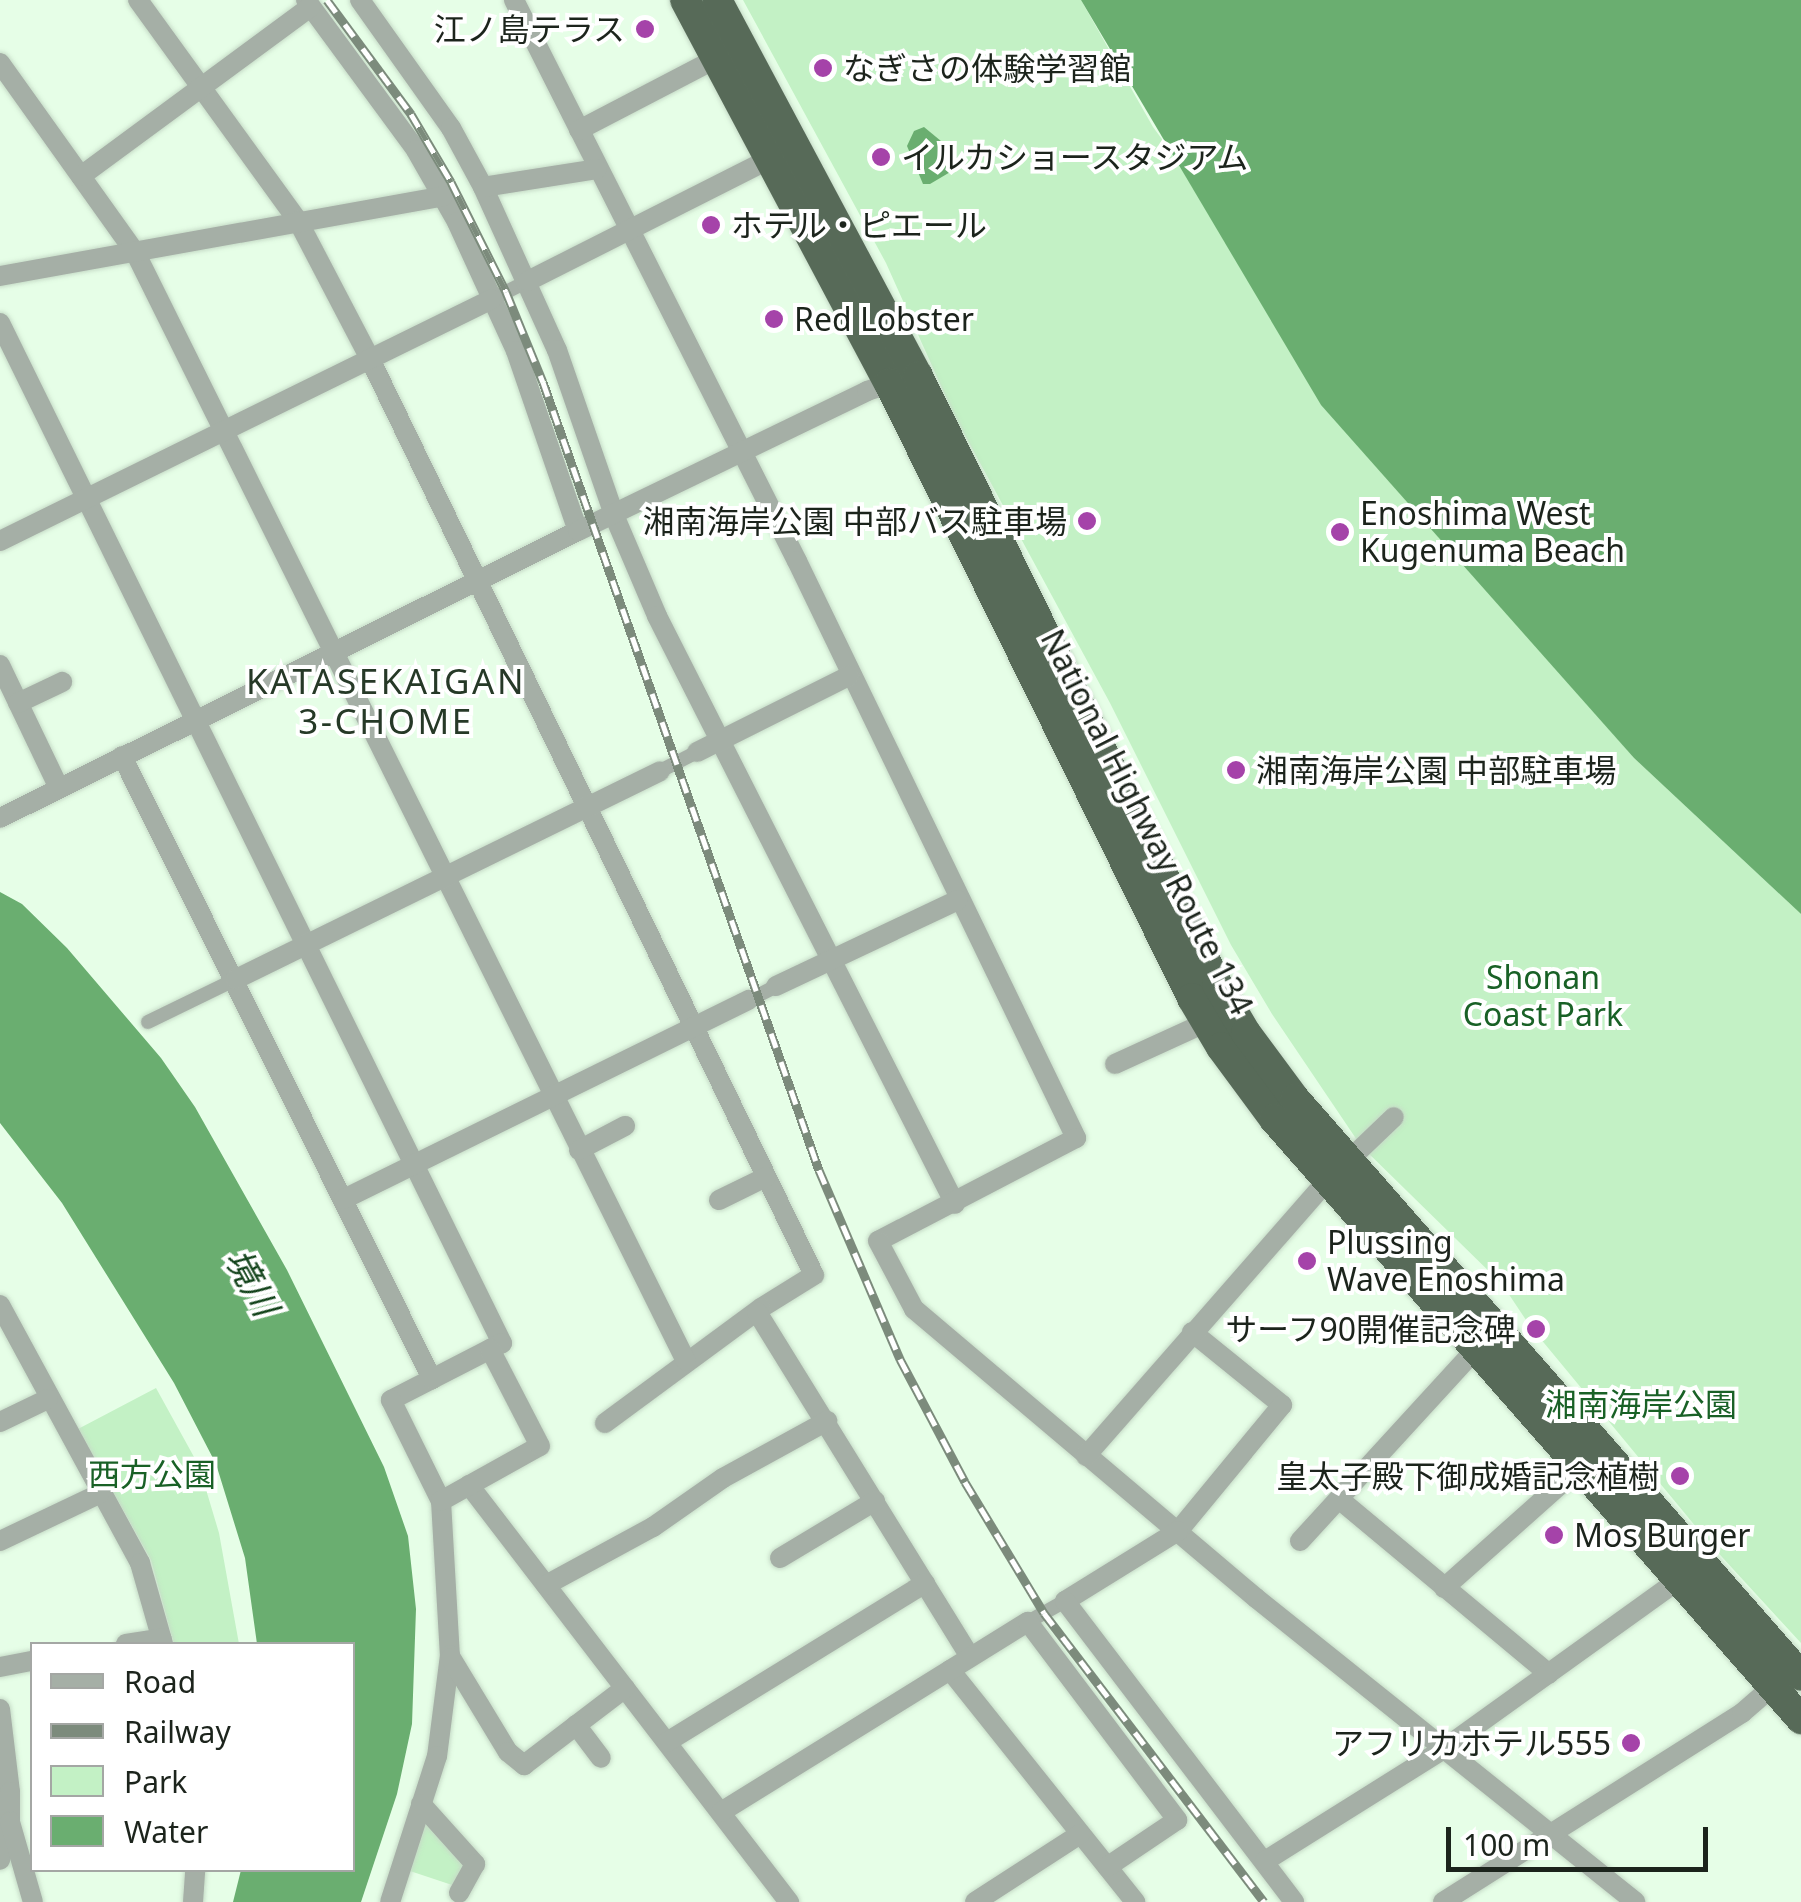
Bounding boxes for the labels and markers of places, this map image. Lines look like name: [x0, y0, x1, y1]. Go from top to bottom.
place label: 江ノ島テラス: [433, 10, 625, 48]
marker: 江ノ島テラス: [634, 18, 656, 40]
place label: なぎさの体験学習館: [843, 49, 1131, 87]
marker: なぎさの体験学習館: [812, 57, 834, 79]
place label: イルカショースタジアム: [901, 138, 1253, 176]
marker: イルカショースタジアム: [870, 146, 892, 168]
place label: ホテル・ピエール: [731, 206, 987, 244]
marker: ホテル・ピエール: [700, 214, 722, 236]
place label: Red Lobster: [794, 300, 974, 338]
marker: Red Lobster: [763, 308, 785, 330]
place label: Enoshima West Kugenuma Beach: [1360, 495, 1625, 570]
place label: 湘南海岸公園 中部バス駐車場: [643, 502, 1067, 540]
marker: 湘南海岸公園 中部バス駐車場: [1076, 510, 1098, 532]
marker: Enoshima West Kugenuma Beach: [1329, 521, 1351, 543]
place label: 湘南海岸公園 中部駐車場: [1256, 751, 1616, 789]
marker: 湘南海岸公園 中部駐車場: [1225, 759, 1247, 781]
place label: Plussing Wave Enoshima: [1327, 1224, 1565, 1299]
marker: Plussing Wave Enoshima: [1296, 1250, 1318, 1272]
place label: サーフ90開催記念碑: [1223, 1310, 1516, 1348]
marker: サーフ90開催記念碑: [1525, 1318, 1547, 1340]
place label: 皇太子殿下御成婚記念植樹: [1276, 1457, 1660, 1495]
marker: 皇太子殿下御成婚記念植樹: [1669, 1465, 1691, 1487]
place label: Mos Burger: [1574, 1516, 1750, 1554]
marker: Mos Burger: [1543, 1524, 1565, 1546]
place label: アフリカホテル555: [1332, 1724, 1611, 1762]
marker: アフリカホテル555: [1620, 1732, 1642, 1754]

